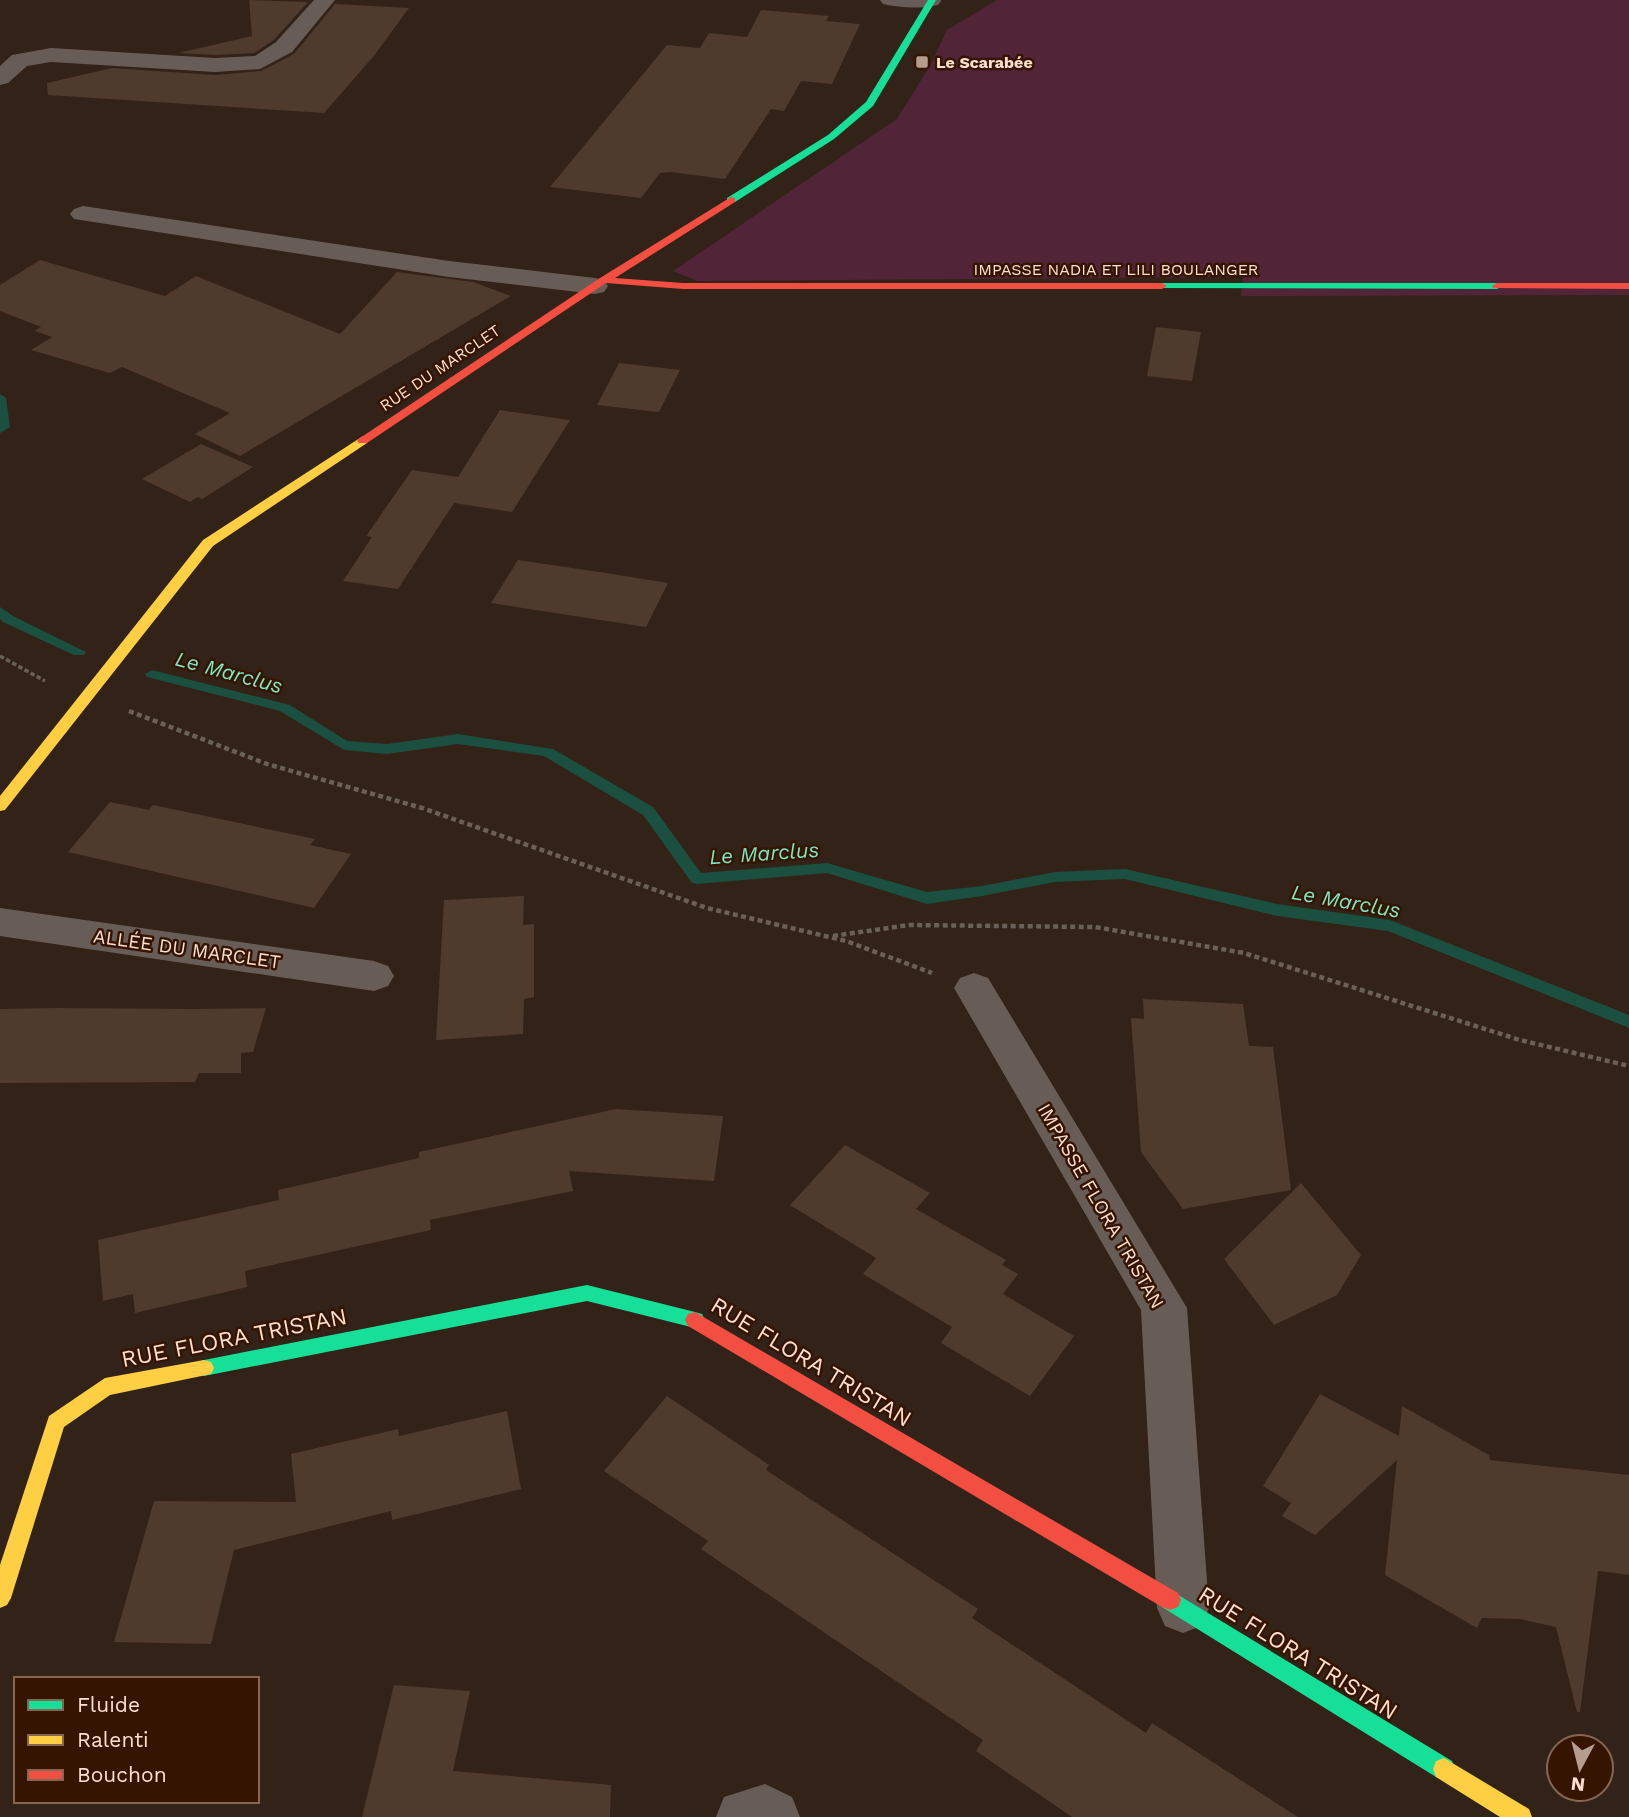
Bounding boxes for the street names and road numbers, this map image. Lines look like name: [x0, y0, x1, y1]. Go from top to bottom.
street label: IMPASSE NADIA ET LILI BOULANGER: [974, 260, 1258, 279]
street label: RUE DU MARCLET: [376, 320, 504, 415]
street label: ALLÉE DU MARCLET: [92, 924, 282, 974]
street label: IMPASSE FLORA TRISTAN: [1033, 1100, 1169, 1312]
street label: RUE FLORA TRISTAN: [706, 1291, 916, 1433]
street label: RUE FLORA TRISTAN: [119, 1303, 349, 1373]
street label: RUE FLORA TRISTAN: [1194, 1581, 1402, 1725]

